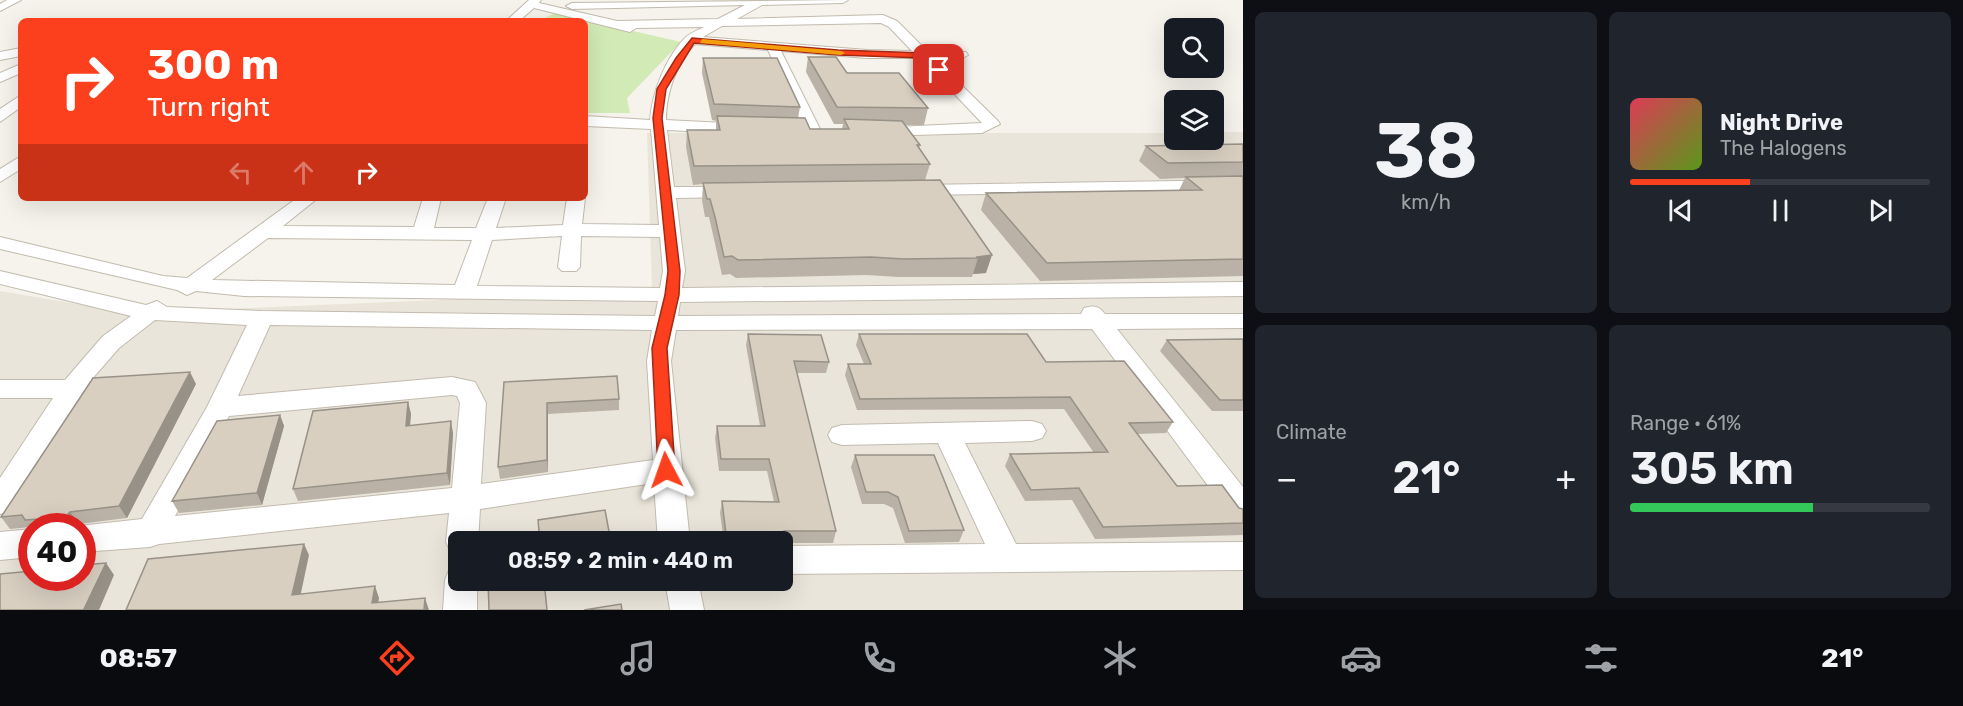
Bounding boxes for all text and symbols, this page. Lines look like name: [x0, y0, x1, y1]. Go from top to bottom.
map controls: [1164, 18, 1224, 150]
button: search: [1164, 18, 1224, 78]
text: 300 m: [147, 40, 279, 90]
icon: right: [48, 42, 126, 120]
pin: [913, 44, 964, 95]
icon: arrive: [922, 53, 955, 86]
button: layers: [1164, 90, 1224, 150]
text: Turn right: [147, 91, 270, 123]
text: 38: [1374, 104, 1478, 197]
text: Night Drive: [1720, 109, 1843, 136]
text: The Halogens: [1720, 136, 1847, 160]
icon: left: [224, 156, 257, 189]
icon: ahead: [287, 156, 320, 189]
icon: right: [350, 156, 383, 189]
text: km/h: [1401, 190, 1451, 214]
icon: previous: [1664, 194, 1697, 227]
icon: pause: [1764, 194, 1797, 227]
icon: next: [1864, 194, 1897, 227]
text: Range · 61%: [1630, 411, 1741, 435]
text: Climate: [1276, 420, 1347, 444]
position arrow: [634, 438, 698, 502]
text: 305 km: [1630, 442, 1794, 495]
text: 21°: [1392, 451, 1461, 504]
text: −: [1276, 459, 1297, 498]
text: +: [1555, 459, 1576, 498]
speed limit sign: 40: [18, 513, 96, 591]
text: 08:59 · 2 min · 440 m: [508, 547, 733, 574]
icon: directions: [376, 637, 418, 679]
icon: music: [617, 637, 659, 679]
icon: phone: [858, 637, 900, 679]
icon: climate: [1099, 637, 1141, 679]
icon: car: [1340, 637, 1382, 679]
icon: filters: [1580, 637, 1622, 679]
text: 08:57: [99, 642, 177, 674]
text: 21°: [1821, 642, 1863, 674]

